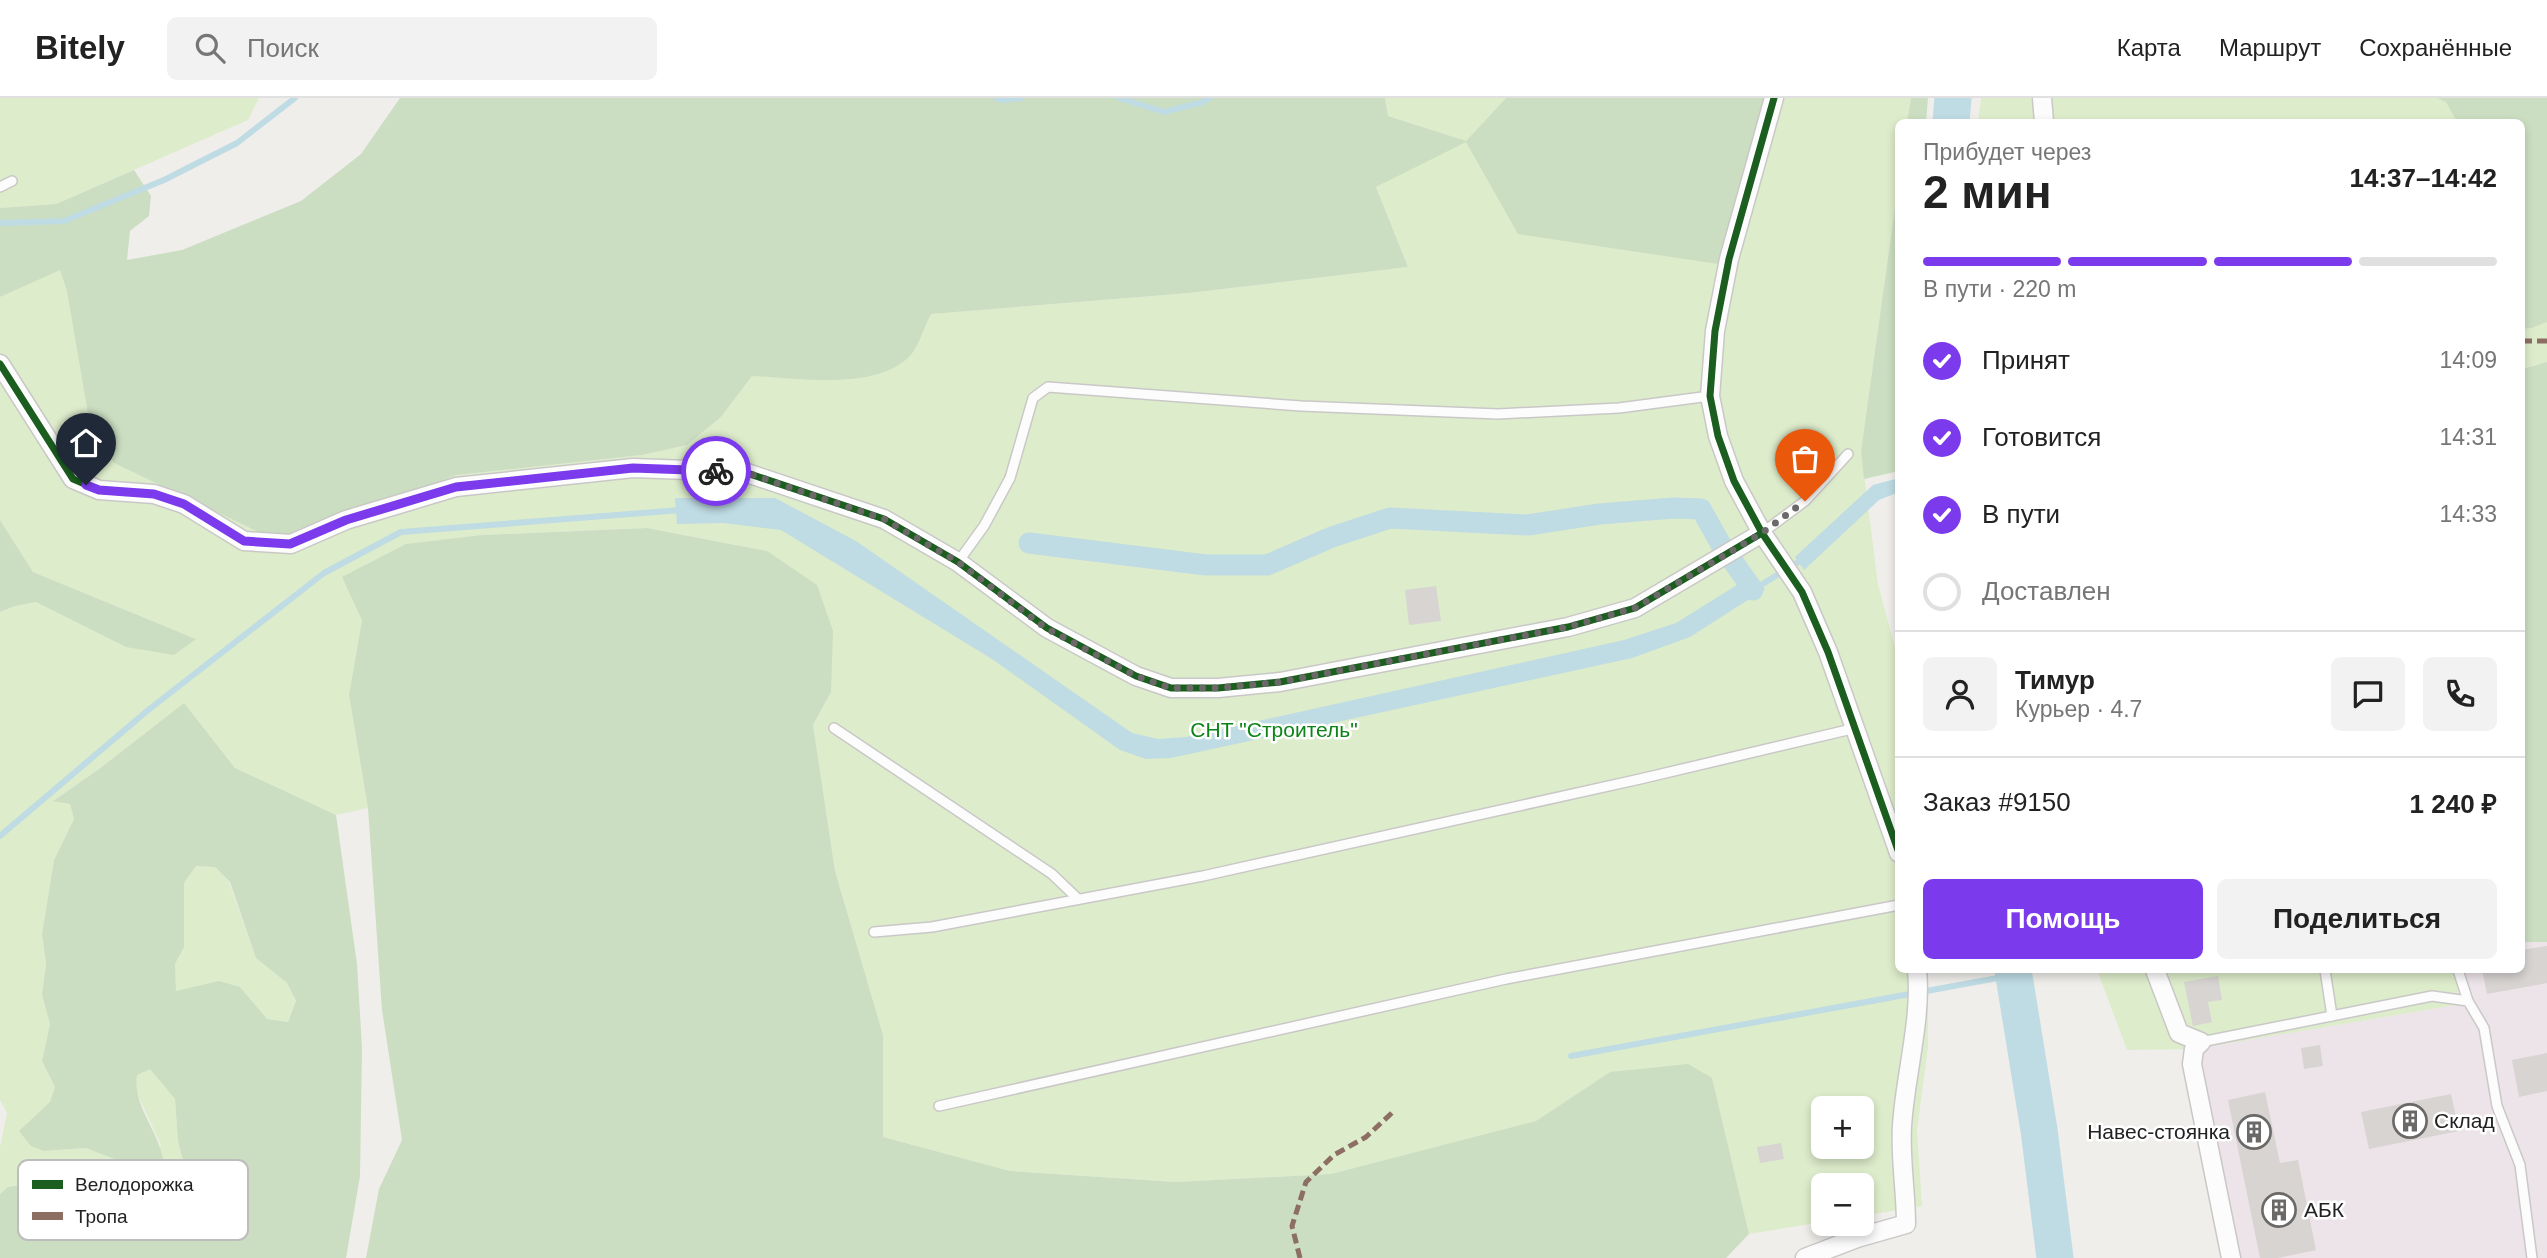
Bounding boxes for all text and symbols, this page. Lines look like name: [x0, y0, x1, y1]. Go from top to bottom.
search box: [167, 17, 657, 80]
text: Bitely: [35, 29, 125, 66]
icon: search: [191, 29, 229, 67]
text: Поиск: [247, 33, 319, 63]
text: Карта: [2117, 34, 2181, 61]
text: Маршрут: [2219, 34, 2321, 61]
text: Сохранённые: [2359, 34, 2512, 61]
text: Прибудет через: [1923, 139, 2091, 165]
text: 14:37–14:42: [2350, 163, 2497, 193]
text: 2 мин: [1923, 166, 2051, 218]
text: В пути · 220 m: [1923, 276, 2076, 302]
icon: check: [1923, 342, 1961, 380]
text: Принят: [1982, 345, 2070, 375]
text: 14:09: [2439, 347, 2497, 373]
pin: [56, 413, 116, 485]
icon: check: [1923, 419, 1961, 457]
text: Готовится: [1982, 422, 2101, 452]
icon: home: [67, 424, 105, 462]
text: 14:31: [2439, 424, 2497, 450]
pin: [1775, 429, 1835, 501]
courier: [681, 436, 751, 506]
icon: bag: [1786, 440, 1824, 478]
icon: bike: [697, 452, 735, 490]
icon: check: [1923, 496, 1961, 534]
text: В пути: [1982, 499, 2060, 529]
text: 14:33: [2439, 501, 2497, 527]
text: Доставлен: [1982, 576, 2111, 606]
button: person: [1923, 657, 1997, 731]
button: chat: [2331, 657, 2405, 731]
button: phone: [2423, 657, 2497, 731]
text: Тимур: [2015, 665, 2095, 695]
text: Курьер · 4.7: [2015, 696, 2142, 722]
park label: СНТ "Строитель": [1190, 718, 1358, 741]
text: Заказ #9150: [1923, 787, 2071, 817]
text: 1 240 ₽: [2410, 789, 2497, 819]
button: Помощь: [1923, 879, 2203, 959]
button: Поделиться: [2217, 879, 2497, 959]
map controls: [1811, 1096, 1874, 1236]
button: +: [1811, 1096, 1874, 1159]
building icon: Склад: [2391, 1102, 2429, 1140]
place label: Склад: [2434, 1109, 2495, 1132]
building icon: Навес-стоянка: [2235, 1113, 2273, 1151]
place label: Навес-стоянка: [2087, 1120, 2230, 1143]
legend: [18, 1160, 248, 1240]
button: −: [1811, 1173, 1874, 1236]
text: Велодорожка: [75, 1174, 194, 1195]
building icon: АБК: [2260, 1191, 2298, 1229]
place label: АБК: [2304, 1198, 2345, 1221]
text: Тропа: [75, 1206, 128, 1227]

